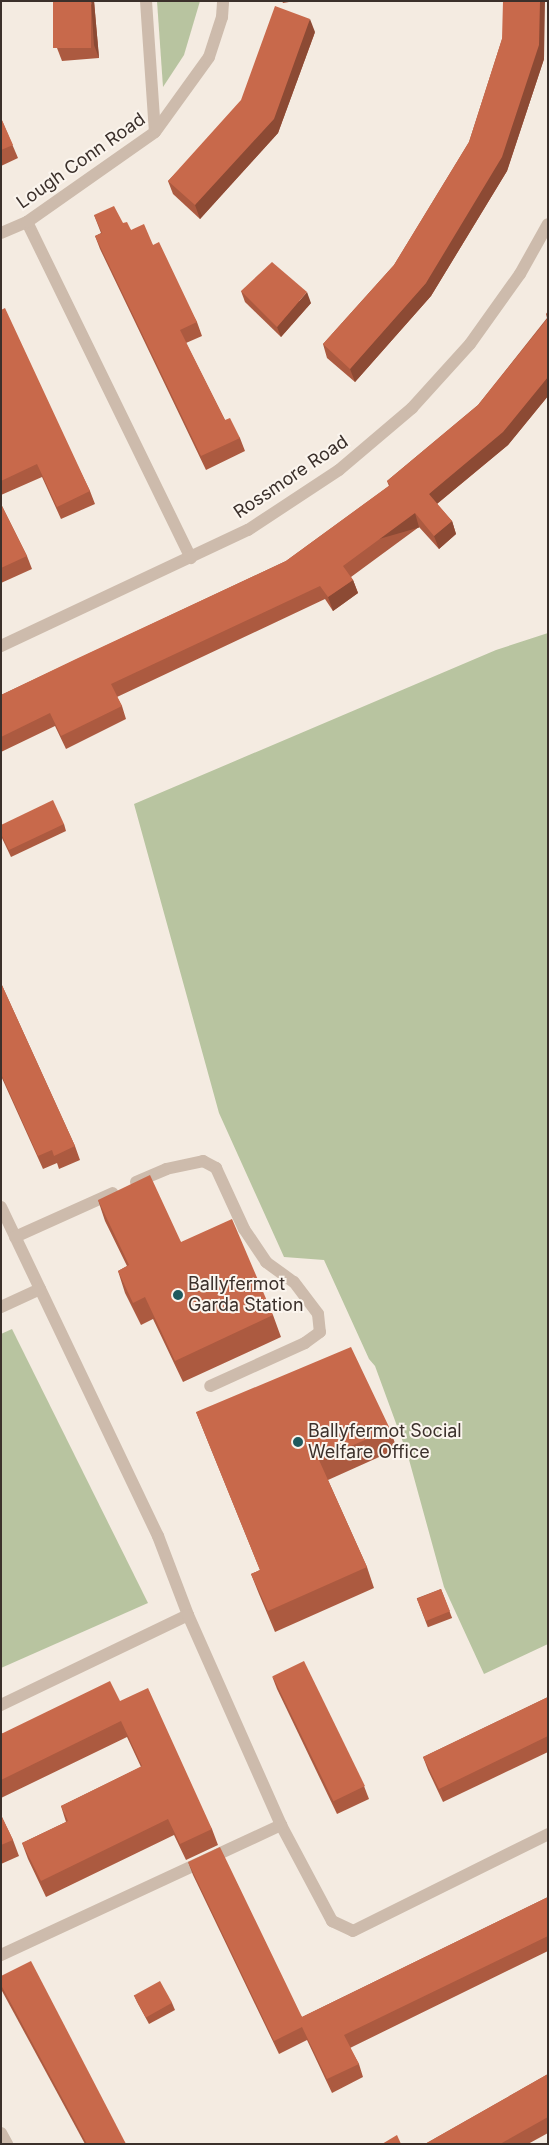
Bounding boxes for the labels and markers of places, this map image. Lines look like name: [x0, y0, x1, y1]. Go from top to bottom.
place label: Ballyfermot Garda Station: [188, 1274, 304, 1316]
marker: Ballyfermot Garda Station: [172, 1289, 184, 1301]
place label: Ballyfermot Social Welfare Office: [308, 1421, 462, 1464]
marker: Ballyfermot Social Welfare Office: [292, 1436, 304, 1448]

